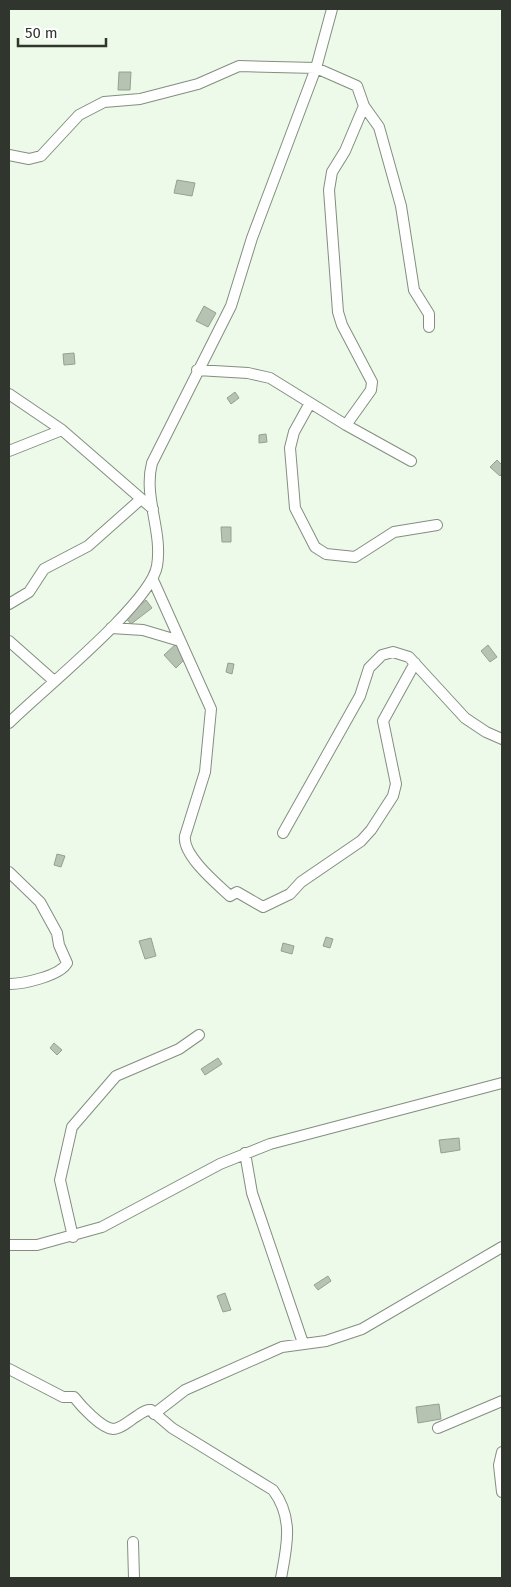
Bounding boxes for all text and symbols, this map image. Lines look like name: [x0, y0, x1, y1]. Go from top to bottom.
scale bar: [18, 15, 105, 47]
text: 50 m: [25, 24, 58, 42]

